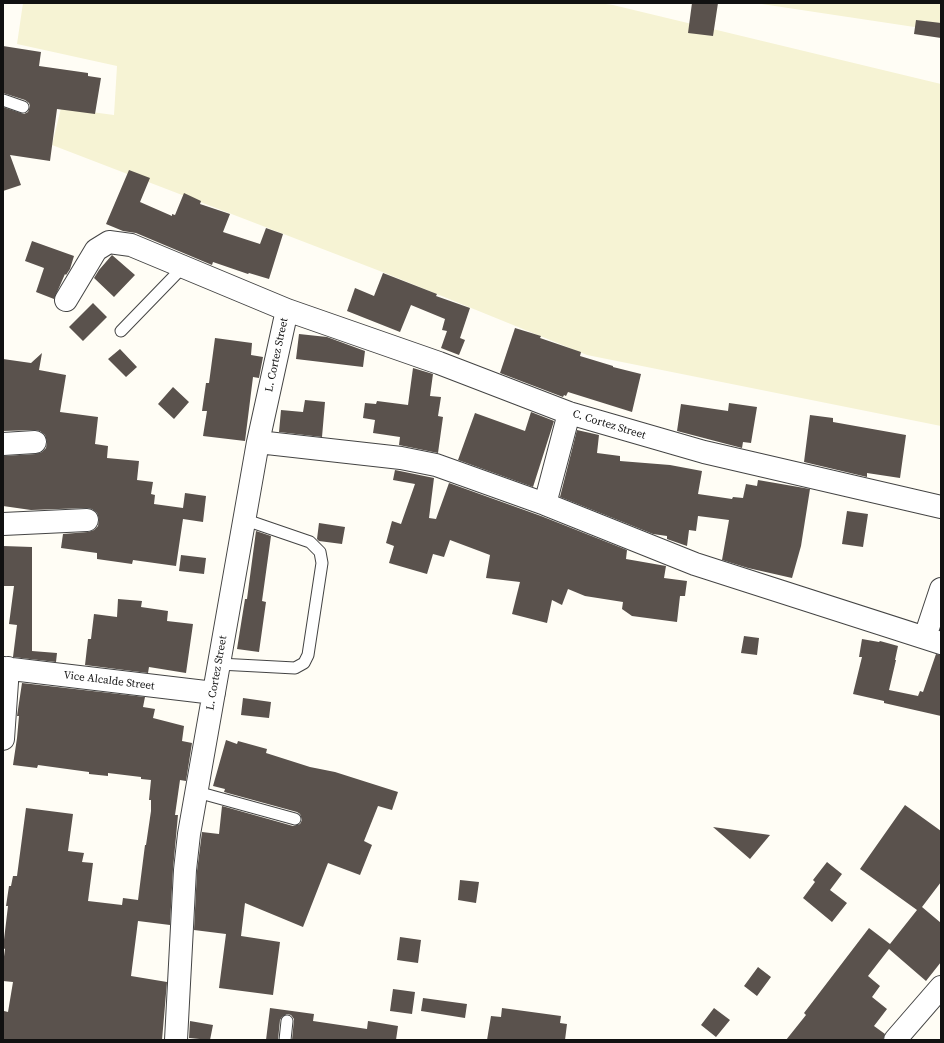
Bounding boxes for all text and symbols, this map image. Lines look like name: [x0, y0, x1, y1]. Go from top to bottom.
street label: L. Cortez Street: [263, 317, 291, 393]
street label: C. Cortez Street: [571, 408, 647, 442]
street label: L. Cortez Street: [204, 635, 230, 711]
street label: Vice Alcalde Street: [63, 669, 155, 693]

